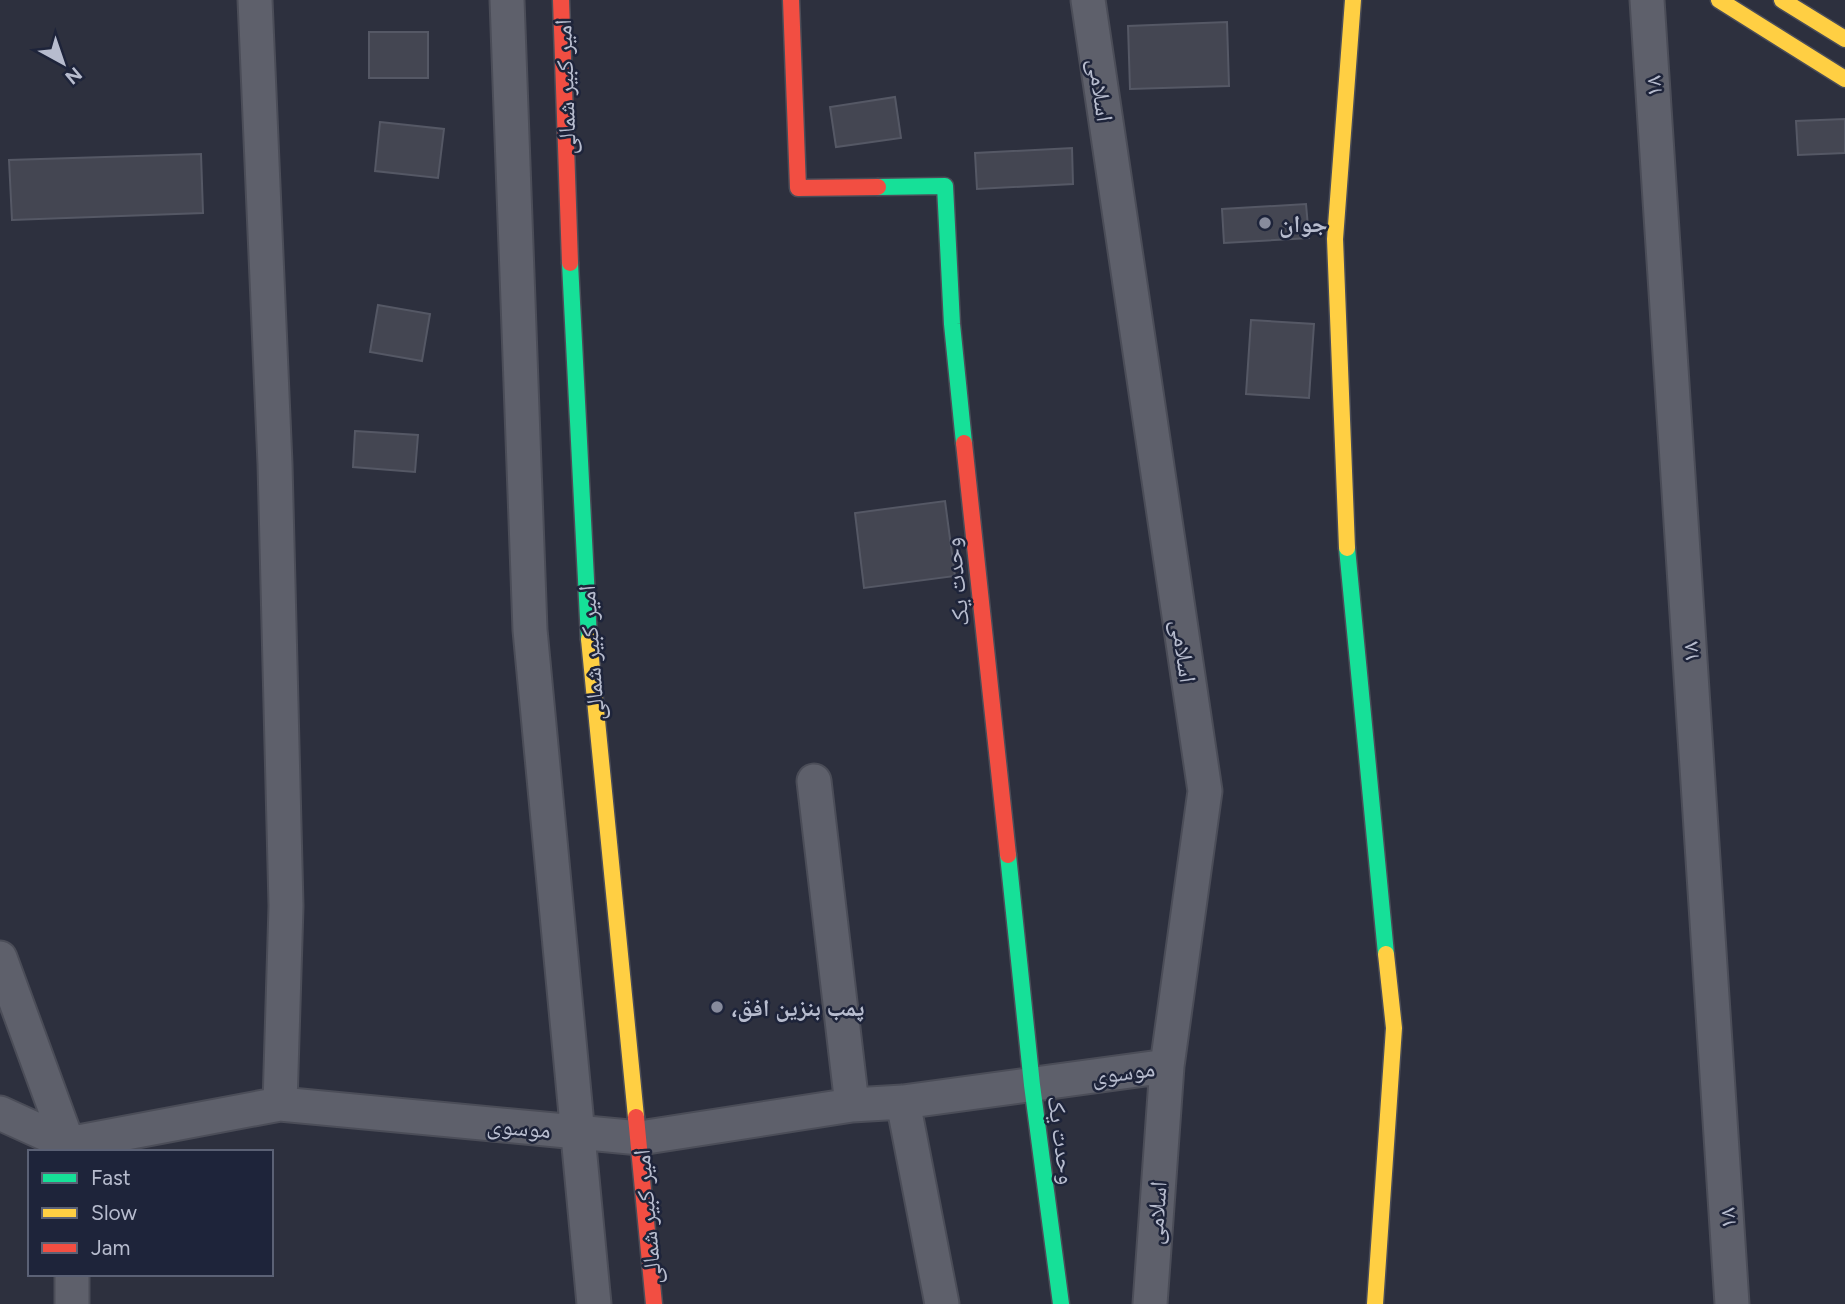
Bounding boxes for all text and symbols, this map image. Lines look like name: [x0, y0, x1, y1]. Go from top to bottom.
street label: امیر کبیر شمالی: [548, 19, 582, 155]
north arrow: [28, 28, 98, 98]
street label: اسلامی: [1082, 57, 1120, 123]
text: N: [61, 62, 87, 89]
street label: ۱۸: [1638, 74, 1668, 98]
place label: جوان: [1279, 209, 1328, 238]
marker: جوان: [1257, 215, 1273, 231]
street label: وحدت یک: [937, 536, 975, 628]
street label: امیر کبیر شمالی: [572, 584, 610, 722]
street label: اسلامی: [1165, 618, 1203, 684]
street label: ۱۸: [1675, 640, 1705, 664]
place label: ،پمب بنزین افق: [731, 993, 864, 1022]
marker: ،پمب بنزین افق: [709, 999, 725, 1015]
street label: موسوی: [1089, 1053, 1157, 1091]
street label: وحدت یک: [1041, 1094, 1083, 1186]
street label: موسوی: [486, 1110, 552, 1144]
street label: امیر کبیر شمالی: [627, 1148, 667, 1286]
legend: [28, 1150, 273, 1276]
text: Fast: [91, 1165, 131, 1190]
street label: اسلامی: [1139, 1180, 1173, 1246]
text: Slow: [91, 1200, 137, 1225]
street label: ۱۸: [1712, 1206, 1742, 1230]
text: Jam: [91, 1235, 130, 1260]

